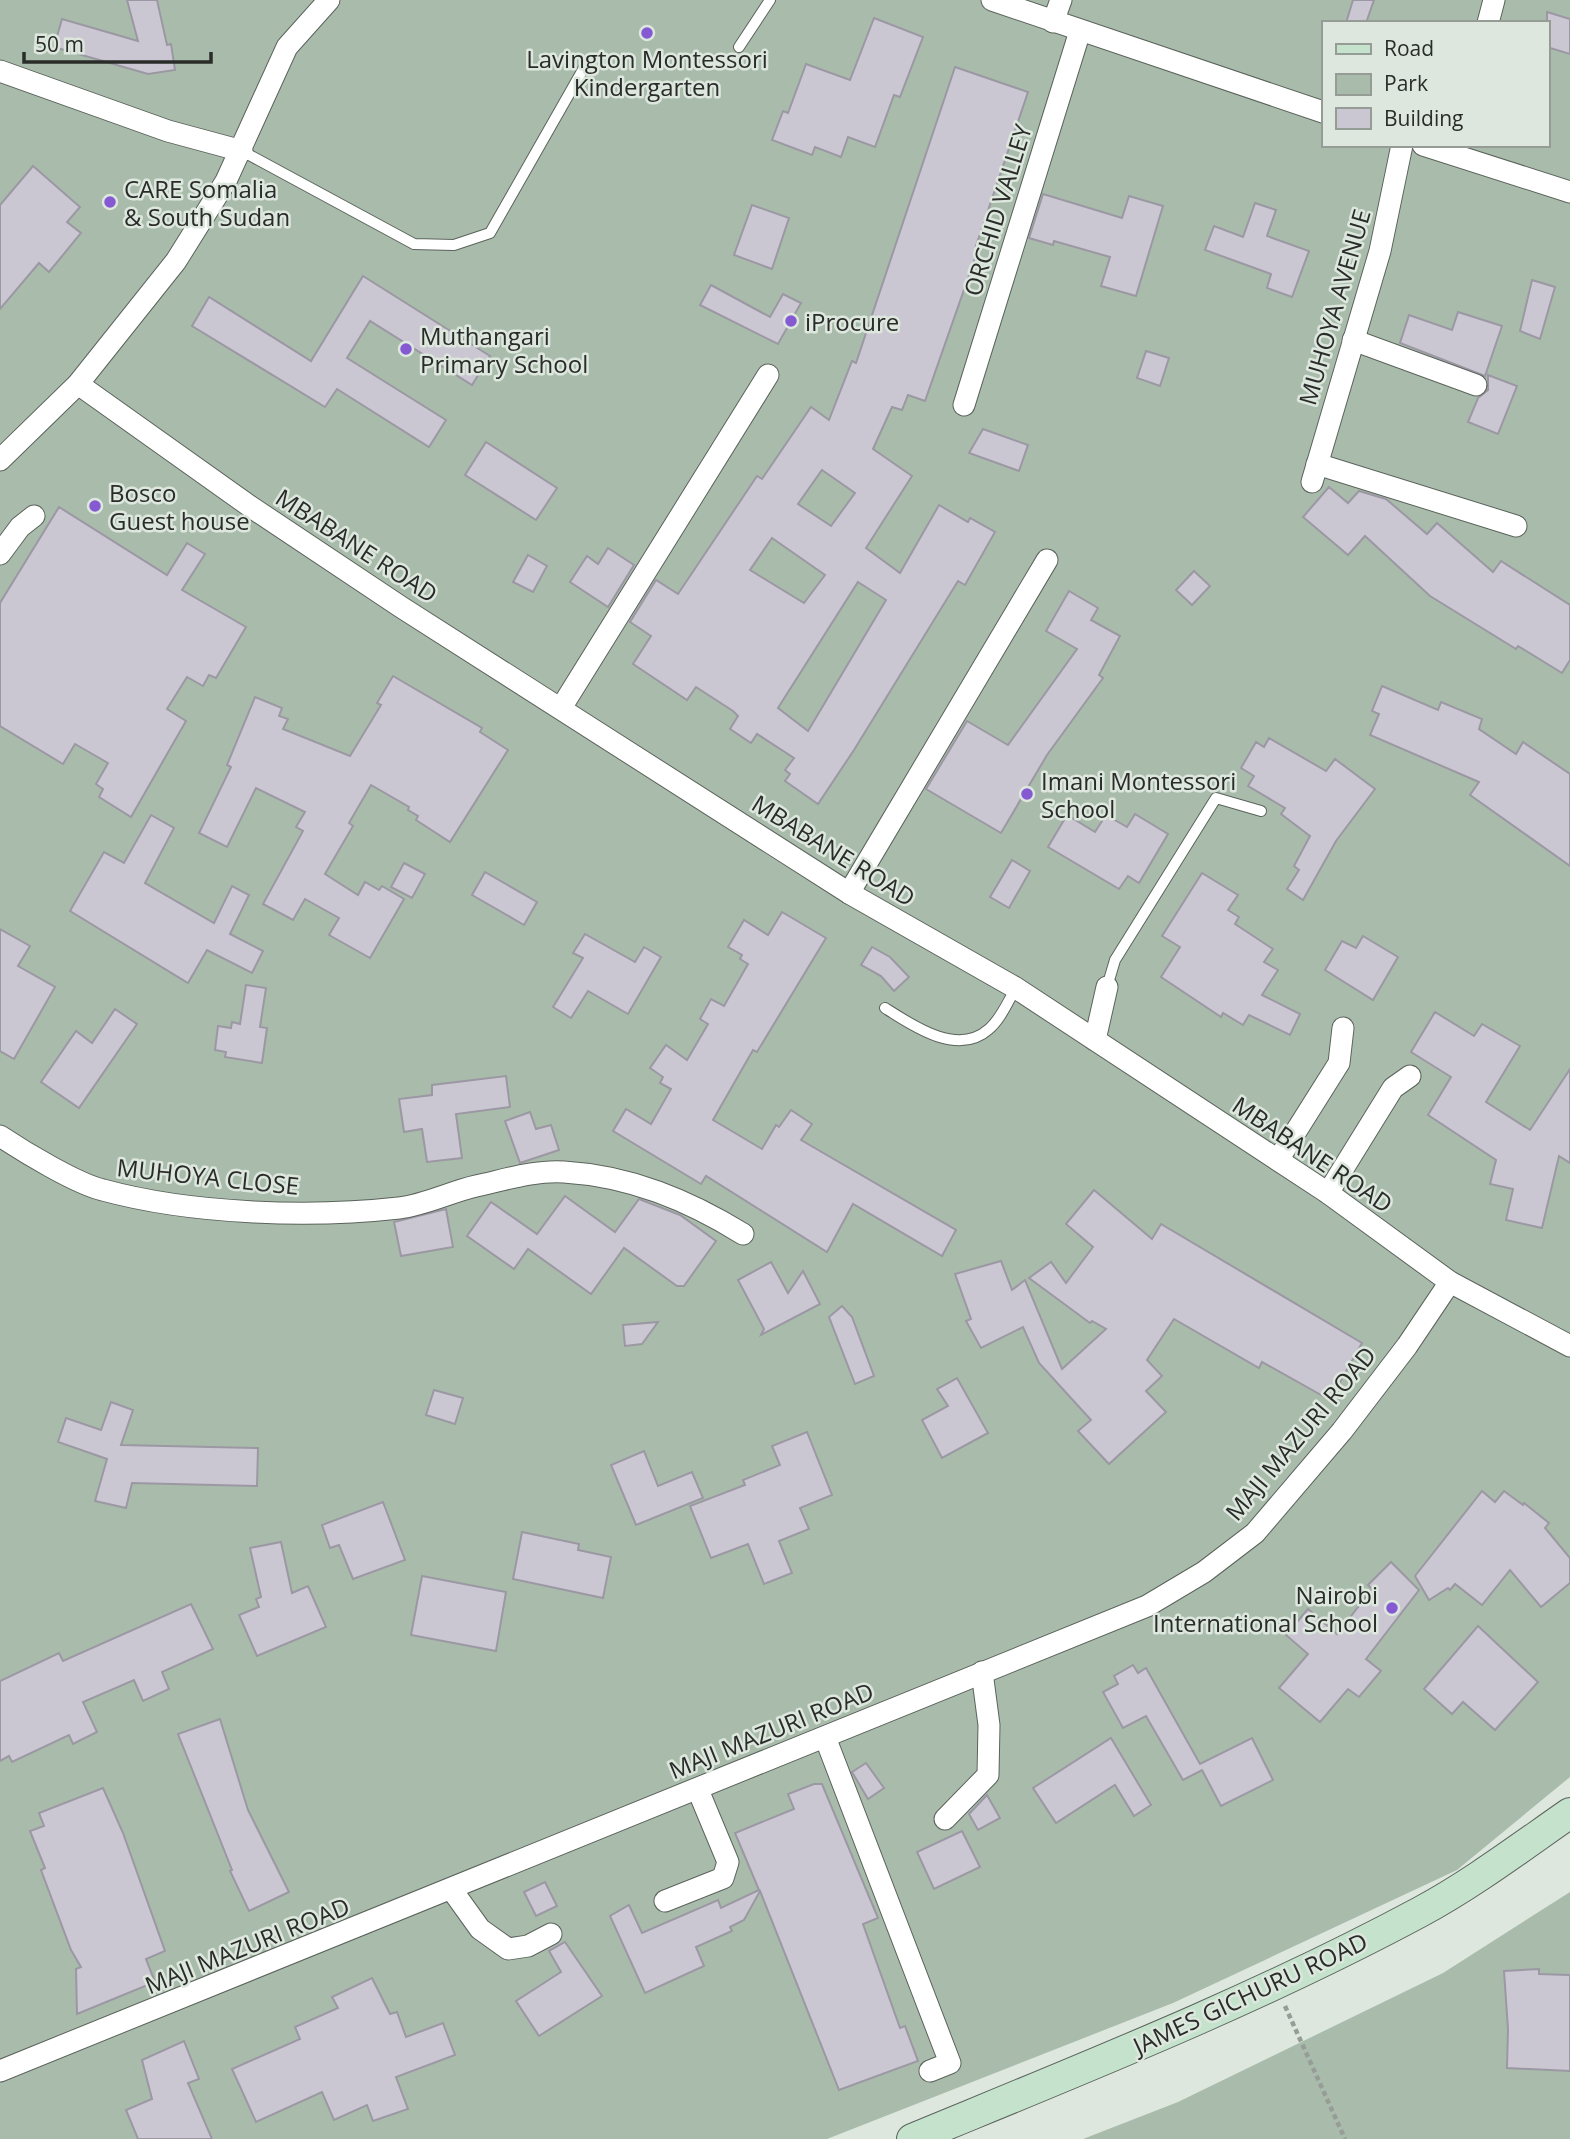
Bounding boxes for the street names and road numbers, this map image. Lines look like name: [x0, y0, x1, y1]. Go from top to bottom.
street label: ORCHID VALLEY: [955, 120, 1039, 300]
street label: MUHOYA AVENUE: [1290, 205, 1378, 409]
street label: MBABANE ROAD: [270, 480, 444, 610]
street label: MBABANE ROAD: [746, 787, 922, 913]
street label: MBABANE ROAD: [1226, 1088, 1400, 1220]
street label: MUHOYA CLOSE: [115, 1150, 301, 1202]
street label: MAJI MAZURI ROAD: [1217, 1339, 1383, 1527]
street label: MAJI MAZURI ROAD: [664, 1674, 878, 1786]
street label: MAJI MAZURI ROAD: [140, 1889, 354, 2001]
street label: JAMES GICHURU ROAD: [1126, 1924, 1373, 2063]

